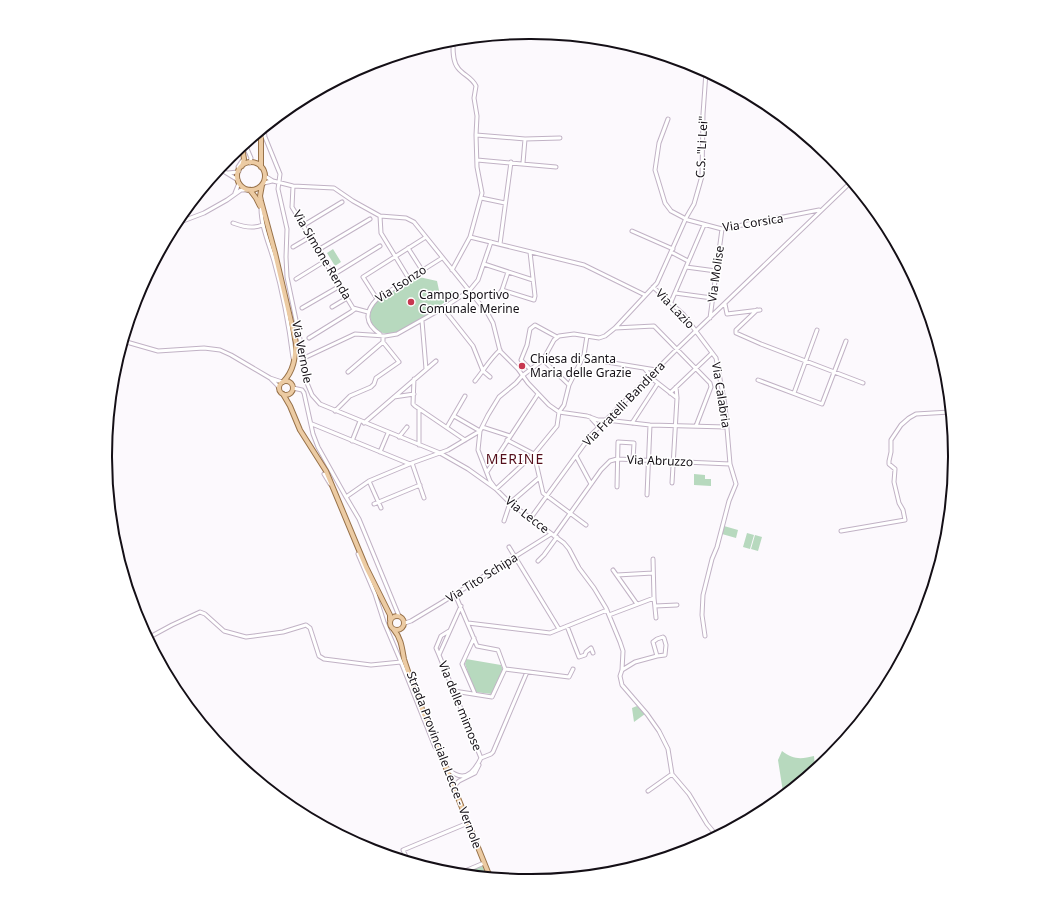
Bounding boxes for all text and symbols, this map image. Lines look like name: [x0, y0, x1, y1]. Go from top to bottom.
street label: C.S. "Li Lei": [691, 115, 712, 178]
street label: Via Simone Renda: [289, 207, 356, 303]
street label: Via Corsica: [721, 209, 785, 236]
street label: Via Molise: [703, 244, 728, 303]
street label: Via Isonzo: [372, 261, 429, 306]
street label: Via Lazio: [652, 285, 699, 332]
place label: Campo Sportivo Comunale Merine: [419, 286, 520, 317]
marker: Campo Sportivo Comunale Merine: [406, 297, 416, 307]
street label: Via Vernole: [288, 319, 317, 385]
place label: Chiesa di Santa Maria delle Grazie: [530, 350, 632, 381]
street label: Via Fratelli Bandiera: [579, 357, 669, 450]
marker: Chiesa di Santa Maria delle Grazie: [517, 361, 527, 371]
street label: Via Calabria: [708, 361, 735, 429]
district label: MERINE: [486, 449, 544, 468]
street label: Via Abruzzo: [627, 451, 693, 470]
street label: Via Lecce: [502, 492, 553, 537]
street label: Via Tito Schipa: [443, 549, 521, 606]
street label: Via delle mimose: [435, 658, 486, 754]
street label: Strada Provinciale Lecce - Vernole: [403, 669, 486, 851]

